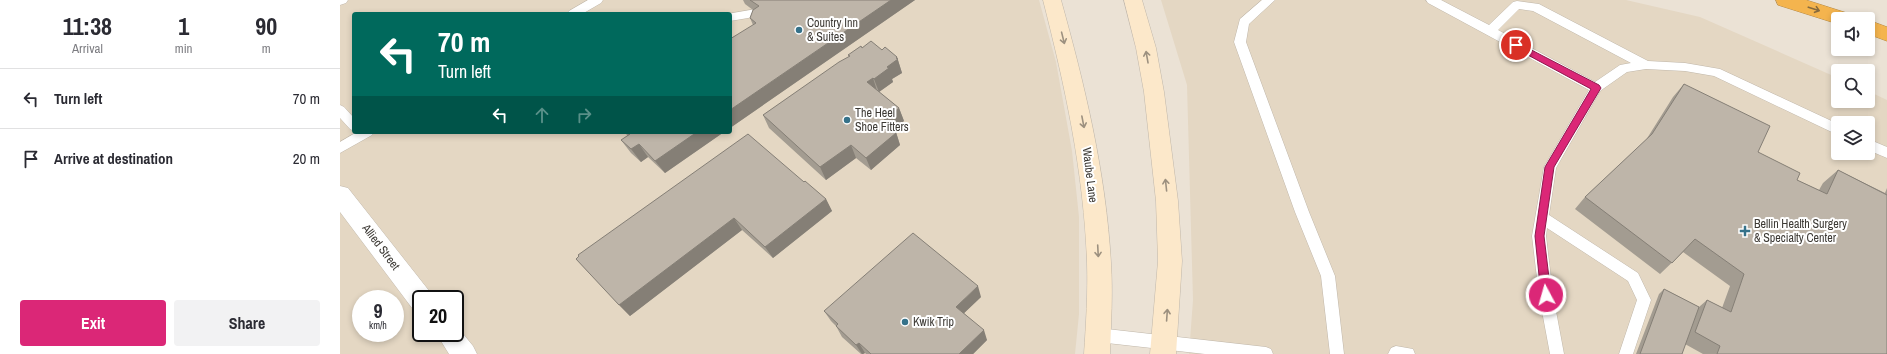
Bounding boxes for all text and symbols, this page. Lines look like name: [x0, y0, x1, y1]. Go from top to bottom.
one-way arrow: [1808, 6, 1820, 14]
text: 11:38: [63, 10, 112, 42]
text: 1: [178, 10, 189, 42]
text: 90: [255, 10, 277, 42]
map controls: [1831, 12, 1875, 160]
button: sound: [1831, 12, 1875, 56]
place label: Country Inn & Suites: [807, 15, 858, 45]
text: 70 m: [438, 23, 490, 61]
marker: Country Inn & Suites: [794, 25, 804, 35]
icon: left: [372, 28, 424, 80]
pin: [1499, 28, 1533, 62]
one-way arrow: [1059, 31, 1067, 44]
icon: arrive: [1505, 34, 1527, 56]
text: Arrival: [72, 40, 103, 57]
text: min: [175, 40, 193, 57]
text: m: [262, 40, 271, 57]
one-way arrow: [1143, 51, 1151, 64]
text: Turn left: [438, 59, 491, 84]
button: search: [1831, 64, 1875, 108]
icon: left: [20, 88, 42, 110]
text: Turn left: [54, 88, 102, 109]
text: 70 m: [293, 88, 320, 109]
icon: left: [489, 104, 511, 126]
icon: ahead: [531, 104, 553, 126]
icon: right: [573, 104, 595, 126]
place label: The Heel Shoe Fitters: [855, 105, 909, 135]
marker: The Heel Shoe Fitters: [842, 115, 852, 125]
one-way arrow: [1079, 116, 1087, 129]
button: layers: [1831, 116, 1875, 160]
street label: Waube Lane: [1079, 147, 1101, 203]
icon: arrive: [20, 148, 42, 170]
text: Arrive at destination: [54, 148, 173, 169]
text: 20 m: [293, 148, 320, 169]
one-way arrow: [1162, 179, 1170, 192]
place label: Bellin Health Surgery & Specialty Center: [1754, 216, 1847, 246]
street label: Allied Street: [358, 220, 404, 273]
marker: Bellin Health Surgery & Specialty Center: [1739, 225, 1751, 237]
one-way arrow: [1094, 244, 1101, 257]
position arrow: [1525, 274, 1567, 316]
speed limit sign: 20: [412, 290, 464, 342]
text: 9: [373, 297, 383, 324]
button: Exit: [20, 300, 166, 346]
button: Share: [174, 300, 320, 346]
one-way arrow: [1163, 309, 1170, 322]
place label: Kwik Trip: [913, 314, 954, 330]
marker: Kwik Trip: [900, 317, 910, 327]
text: km/h: [369, 319, 387, 332]

